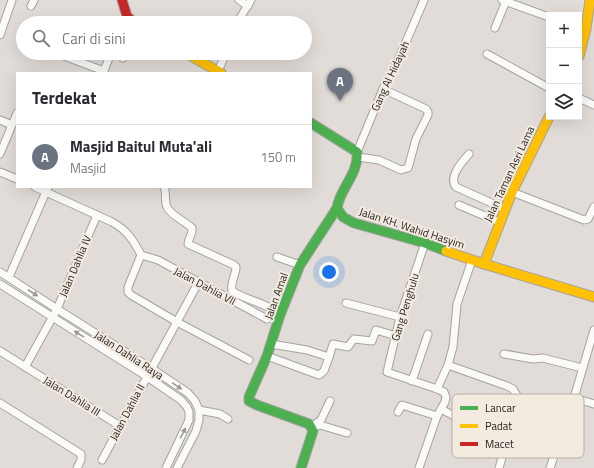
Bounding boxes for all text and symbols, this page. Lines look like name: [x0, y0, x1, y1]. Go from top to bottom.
map controls: [546, 12, 582, 120]
button: +: [546, 12, 582, 48]
search box: [16, 16, 312, 60]
icon: search: [30, 27, 52, 49]
text: Cari di sini: [62, 27, 126, 50]
street label: Gang Al Hidayah: [367, 38, 413, 114]
button: −: [546, 48, 582, 84]
pin: A: [327, 68, 353, 101]
button: layers: [546, 84, 582, 120]
text: Terdekat: [32, 85, 96, 111]
street label: Jalan Taman Asri Lama: [480, 123, 538, 225]
text: Masjid Baitul Muta'ali: [70, 135, 212, 158]
text: A: [41, 147, 49, 167]
text: 150 m: [260, 147, 296, 167]
text: Masjid: [70, 158, 106, 178]
street label: Jalan KH. Wahid Hasyim: [357, 203, 467, 253]
street label: Jalan Dahlia IV: [55, 232, 95, 299]
your location: [319, 262, 339, 282]
street label: Jalan Dahlia VII: [171, 263, 239, 309]
street label: Jalan Amal: [260, 270, 292, 322]
street label: Gang Penghulu: [387, 271, 423, 343]
one-way arrow: [27, 289, 38, 297]
street label: Jalan Dahlia Raya: [91, 327, 167, 384]
one-way arrow: [73, 331, 85, 338]
street label: Jalan Dahlia III: [40, 372, 104, 420]
street label: Jalan Dahlia II: [105, 381, 149, 443]
one-way arrow: [172, 382, 183, 390]
legend: [452, 394, 584, 458]
text: Lancar: [485, 400, 516, 416]
text: Padat: [485, 418, 512, 434]
one-way arrow: [180, 428, 187, 439]
text: Macet: [485, 436, 514, 452]

